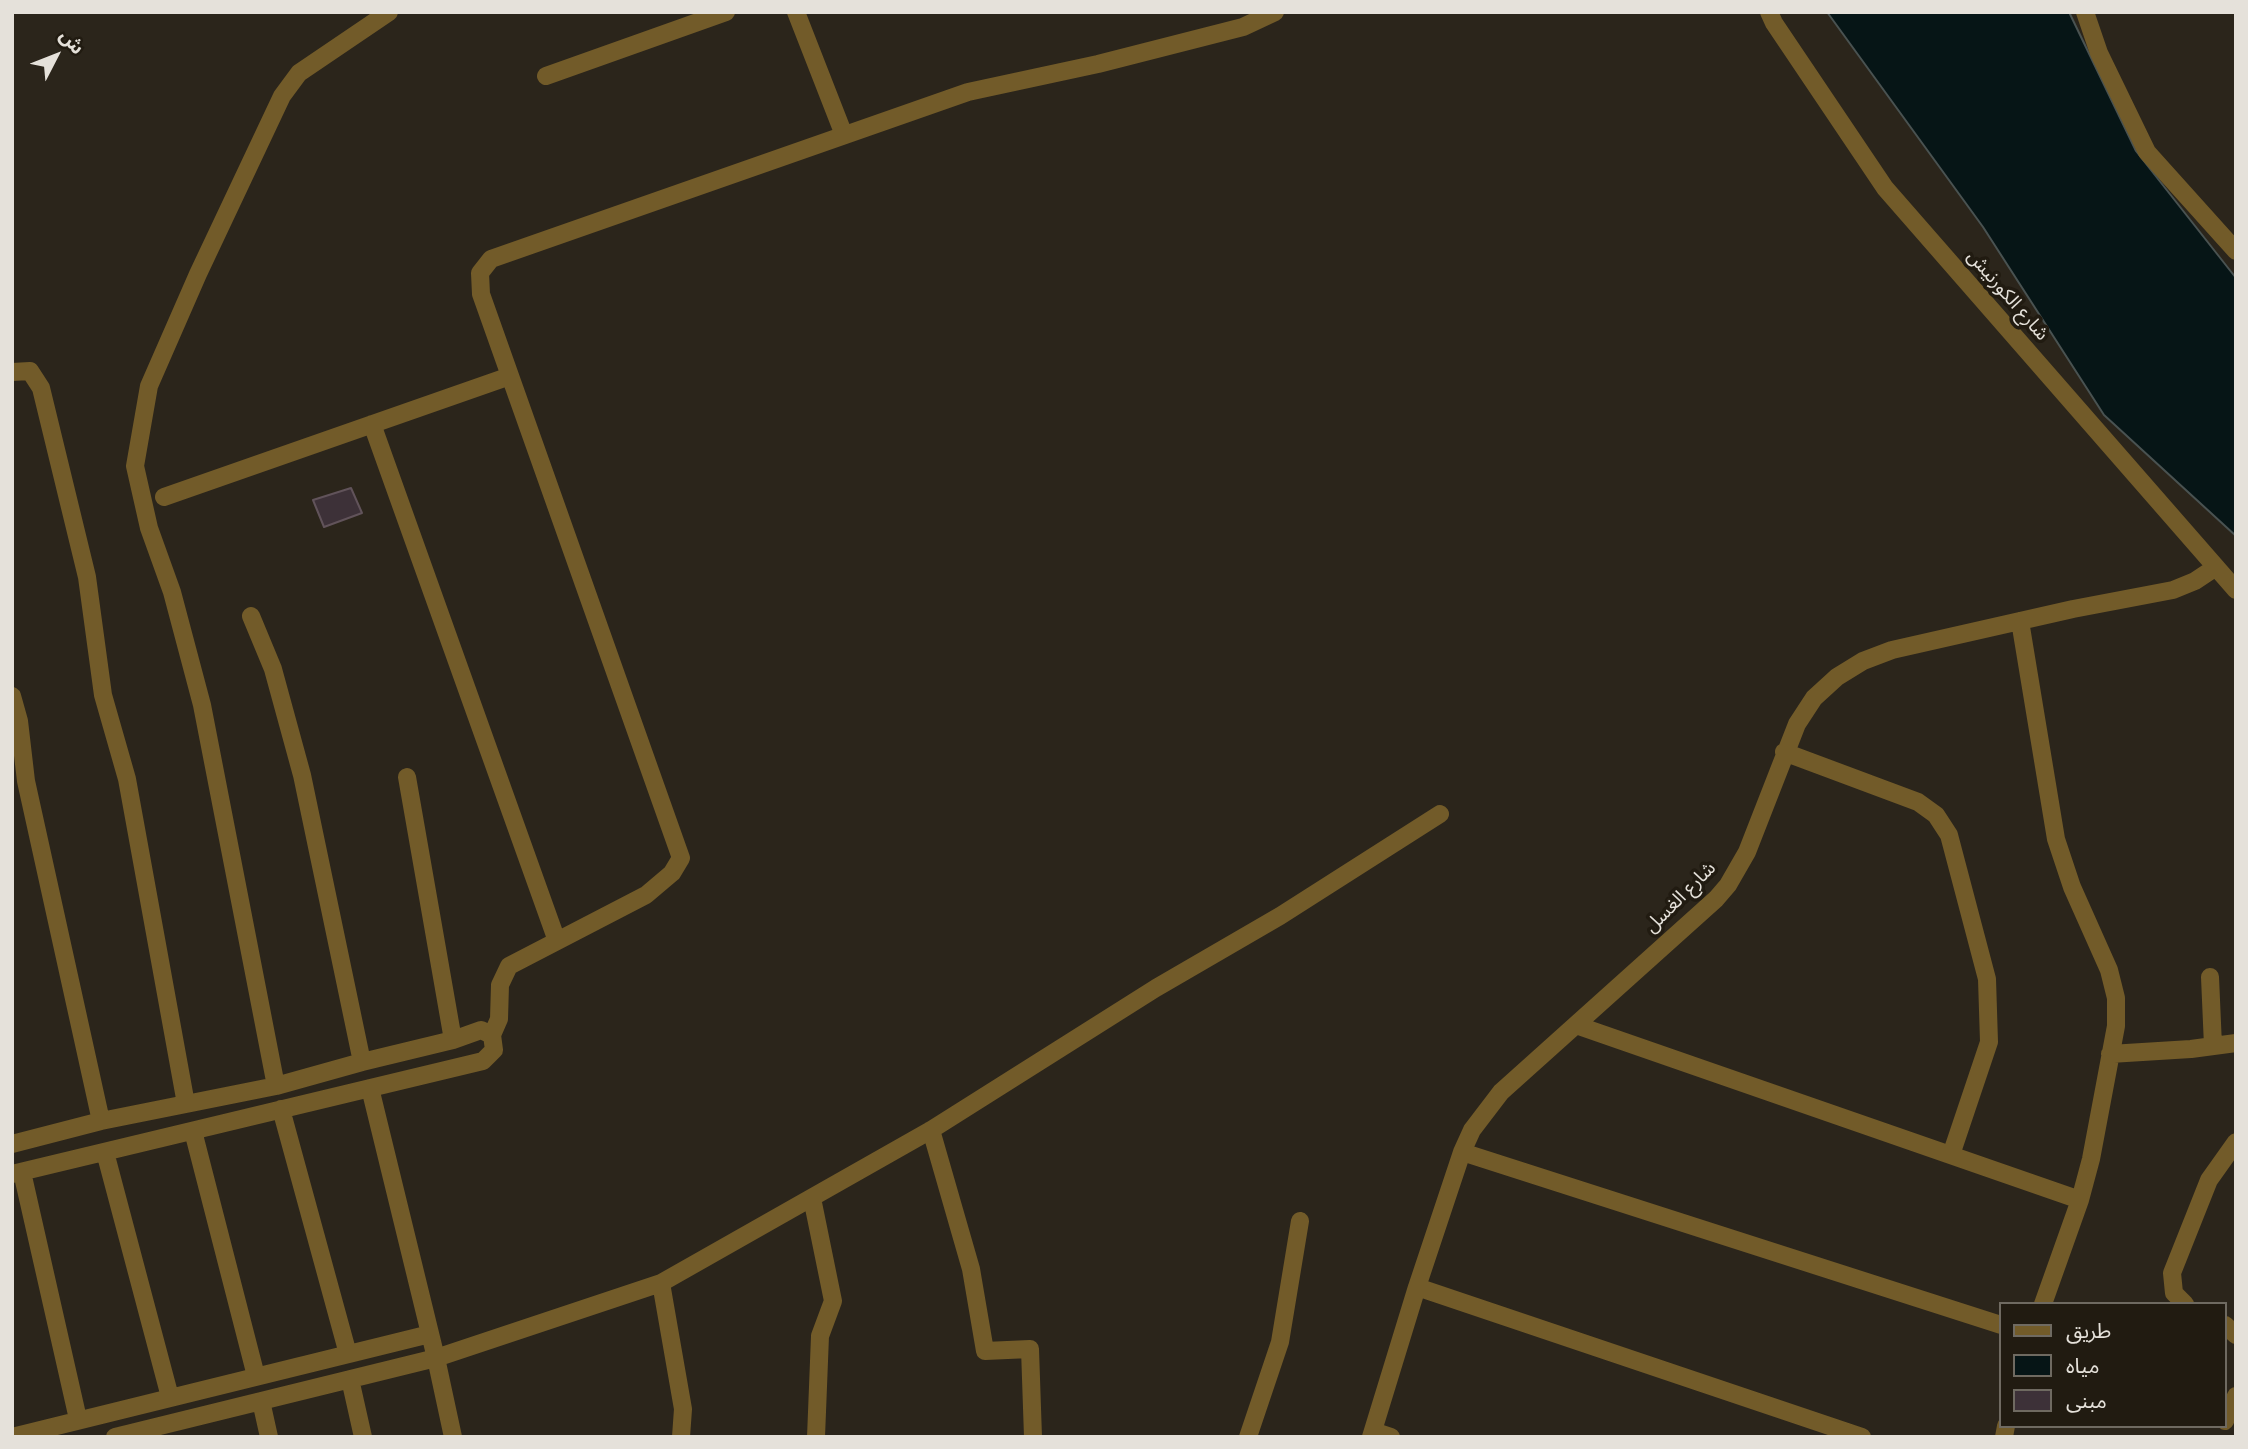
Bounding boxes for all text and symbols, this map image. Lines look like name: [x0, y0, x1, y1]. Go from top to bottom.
north arrow: [21, 21, 91, 91]
text: ش: [53, 24, 90, 60]
street label: شارع الكورنيش: [1961, 246, 2053, 346]
street label: شارع الغسل: [1641, 858, 1721, 938]
legend: [2000, 1302, 2227, 1428]
text: طريق: [2066, 1317, 2111, 1345]
text: مياه: [2066, 1352, 2099, 1380]
text: مبنى: [2066, 1387, 2107, 1415]

